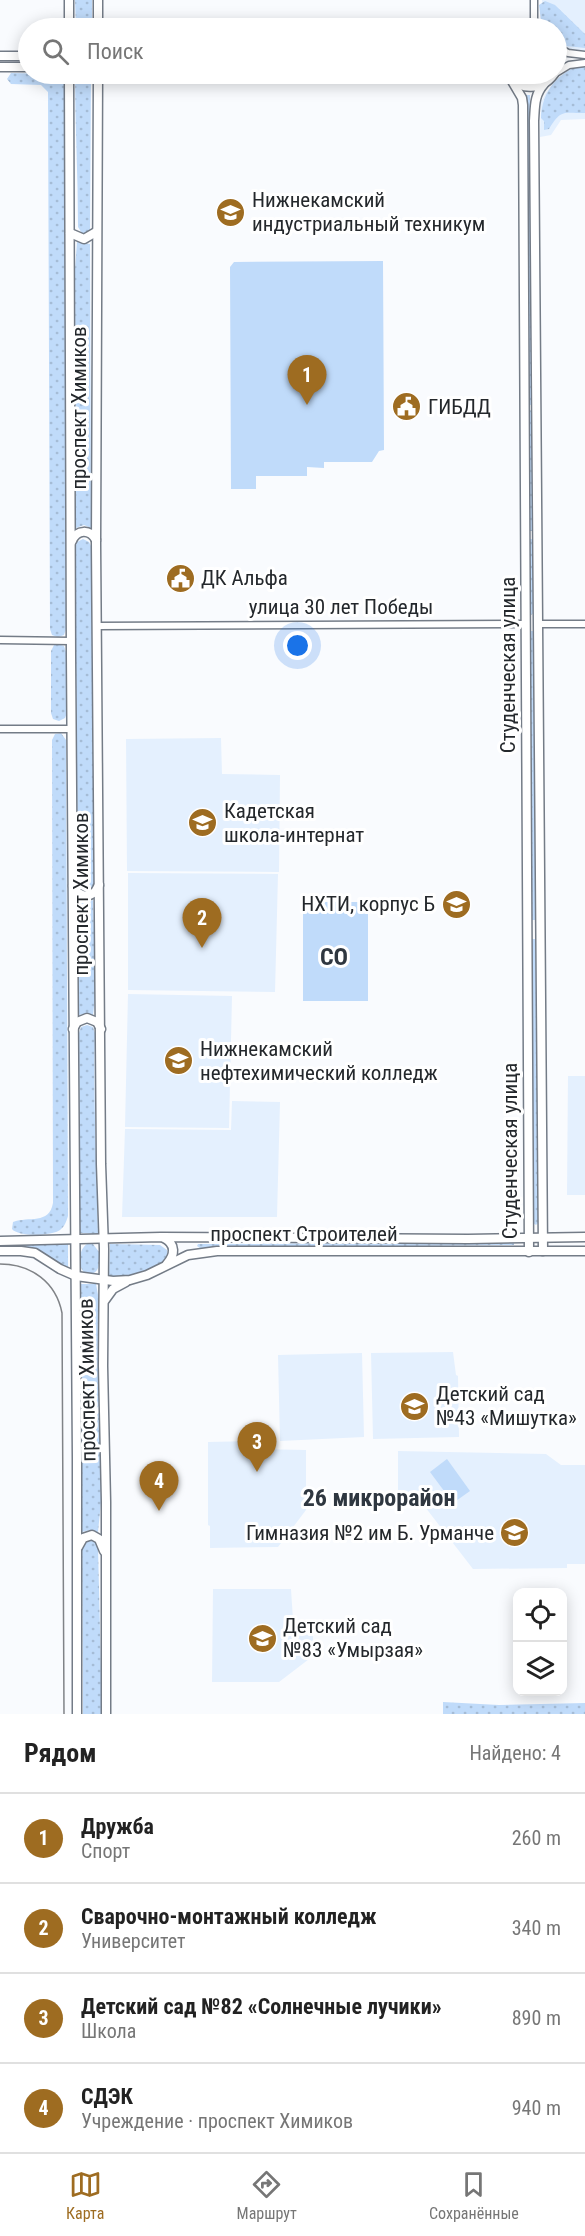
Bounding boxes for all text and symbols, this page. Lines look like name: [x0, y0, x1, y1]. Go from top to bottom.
search box: [18, 18, 567, 84]
icon: search: [39, 35, 72, 68]
text: Поиск: [87, 39, 144, 64]
place label: Нижнекамский индустриальный техникум: [252, 188, 485, 236]
school or university icon: Нижнекамский индустриальный техникум: [215, 196, 247, 228]
street label: проспект Химиков: [67, 326, 91, 490]
pin: 1: [288, 356, 326, 405]
public building icon: ГИБДД: [391, 391, 423, 423]
place label: ГИБДД: [428, 395, 491, 419]
public building icon: ДК Альфа: [164, 562, 196, 594]
place label: ДК Альфа: [201, 566, 288, 590]
street label: Студенческая улица: [496, 577, 520, 753]
street label: улица 30 лет Победы: [249, 595, 433, 619]
your location: [283, 631, 312, 660]
place label: Кадетская школа-интернат: [224, 799, 364, 847]
school or university icon: Кадетская школа-интернат: [187, 807, 219, 839]
street label: проспект Химиков: [69, 812, 93, 976]
school or university icon: НХТИ, корпус Б: [440, 888, 472, 920]
place label: НХТИ, корпус Б: [301, 892, 435, 916]
pin: 2: [182, 898, 222, 948]
district label: СО: [320, 943, 348, 971]
place label: Нижнекамский нефтехимический колледж: [200, 1037, 438, 1085]
school or university icon: Нижнекамский нефтехимический колледж: [163, 1045, 195, 1077]
street label: Студенческая улица: [498, 1063, 522, 1239]
street label: проспект Строителей: [210, 1222, 398, 1246]
street label: проспект Химиков: [74, 1298, 100, 1462]
place label: Детский сад №43 «Мишутка»: [436, 1382, 577, 1430]
school or university icon: Детский сад №43 «Мишутка»: [399, 1390, 431, 1422]
pin: 3: [238, 1422, 276, 1472]
pin: 4: [140, 1462, 178, 1511]
district label: 26 микрорайон: [303, 1484, 455, 1512]
school or university icon: Гимназия №2 им Б. Урманче: [499, 1517, 531, 1549]
place label: Гимназия №2 им Б. Урманче: [246, 1521, 494, 1545]
map controls: [513, 1588, 567, 1696]
button: locate: [513, 1588, 567, 1642]
place label: Детский сад №83 «Умырзая»: [283, 1614, 423, 1662]
school or university icon: Детский сад №83 «Умырзая»: [246, 1622, 278, 1654]
button: layers: [513, 1642, 567, 1696]
text: Рядом: [24, 1738, 96, 1768]
text: Найдено: 4: [469, 1741, 561, 1765]
text: Дружба: [81, 1814, 154, 1839]
text: 1: [38, 1826, 49, 1850]
text: 260 m: [512, 1826, 561, 1850]
text: Спорт: [81, 1839, 130, 1863]
text: Сварочно-монтажный колледж: [81, 1904, 376, 1929]
text: 2: [38, 1916, 49, 1940]
text: 340 m: [512, 1916, 561, 1940]
text: Университет: [81, 1929, 186, 1953]
text: Детский сад №82 «Солнечные лучики»: [81, 1994, 442, 2019]
text: 3: [38, 2006, 49, 2030]
text: 890 m: [512, 2006, 561, 2030]
text: Школа: [81, 2019, 136, 2043]
text: СДЭК: [81, 2084, 133, 2109]
text: 4: [38, 2096, 49, 2120]
text: 940 m: [512, 2096, 561, 2120]
text: Учреждение · проспект Химиков: [81, 2109, 353, 2133]
tab: Карта: [66, 2168, 104, 2223]
tab: Маршрут: [237, 2168, 297, 2223]
tab: Сохранённые: [429, 2168, 519, 2223]

